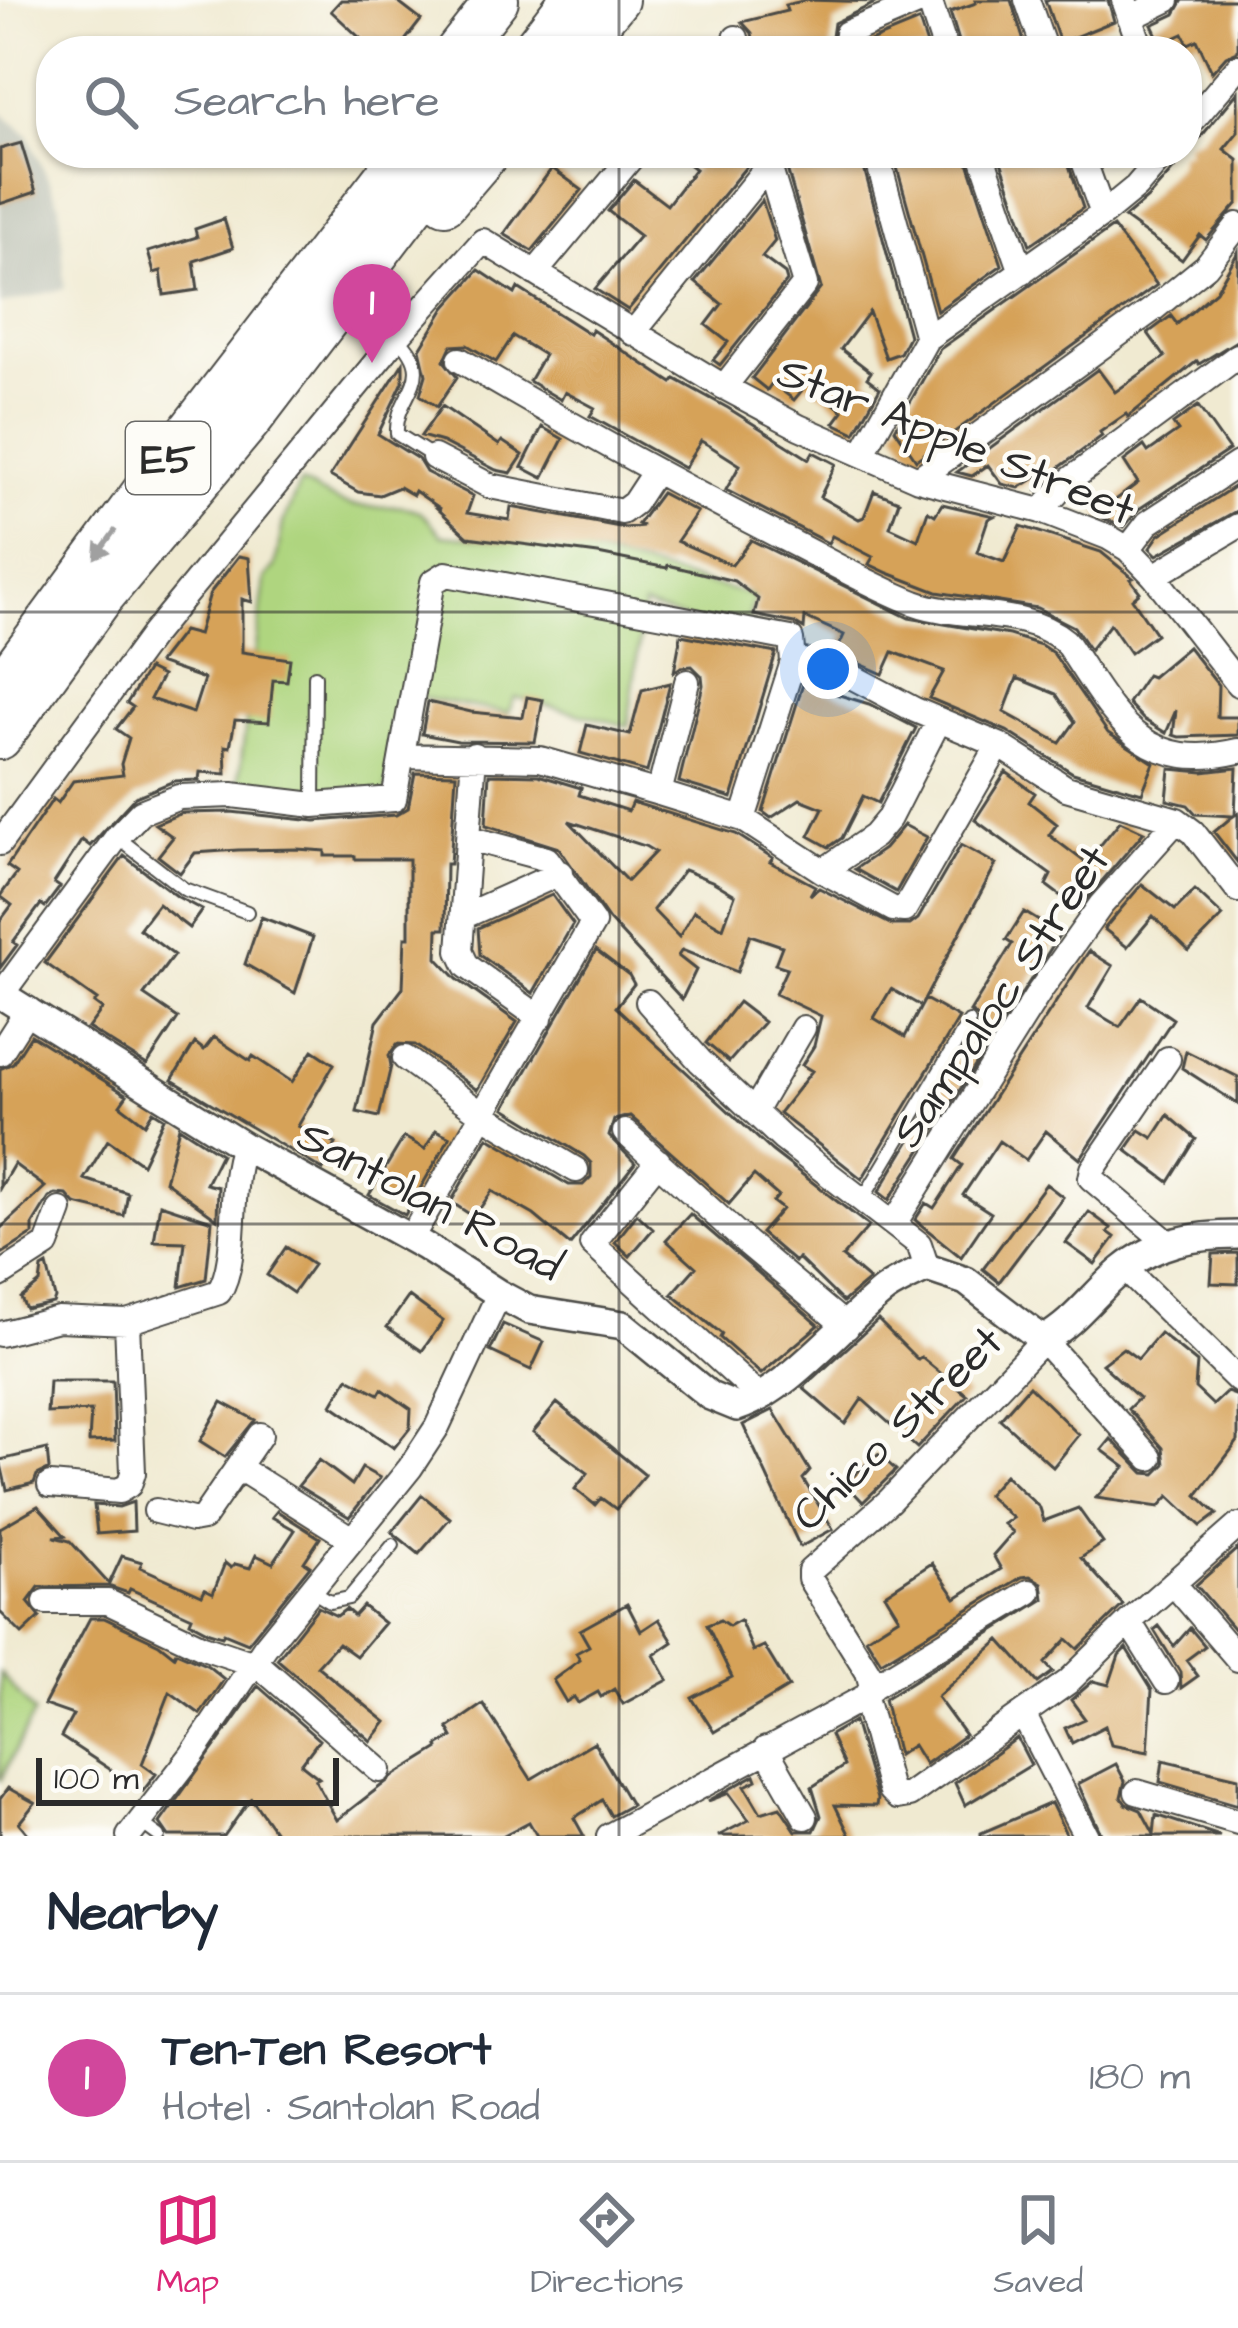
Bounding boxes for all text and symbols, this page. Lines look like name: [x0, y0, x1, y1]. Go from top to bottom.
search box: [36, 36, 1202, 168]
icon: search: [78, 69, 144, 135]
text: Search here: [174, 71, 440, 133]
pin: 1: [333, 264, 411, 363]
street label: Star Apple Street: [768, 342, 1144, 542]
road number: E5: [126, 422, 210, 494]
one-way arrow: [94, 528, 118, 560]
your location: [798, 639, 858, 699]
street label: Sampaloc Street: [877, 833, 1126, 1160]
street label: Santolan Road: [286, 1106, 573, 1297]
street label: Chico Street: [779, 1313, 1017, 1546]
scale bar: [36, 1752, 339, 1805]
text: 100 m: [54, 1756, 139, 1802]
text: Nearby: [48, 1879, 218, 1950]
text: Ten-Ten Resort: [162, 2020, 491, 2082]
text: 1: [85, 2051, 90, 2105]
text: 180 m: [1089, 2051, 1190, 2105]
text: Hotel · Santolan Road: [162, 2082, 540, 2136]
tab: Map: [155, 2187, 221, 2305]
tab: Directions: [530, 2187, 684, 2305]
tab: Saved: [993, 2187, 1083, 2305]

